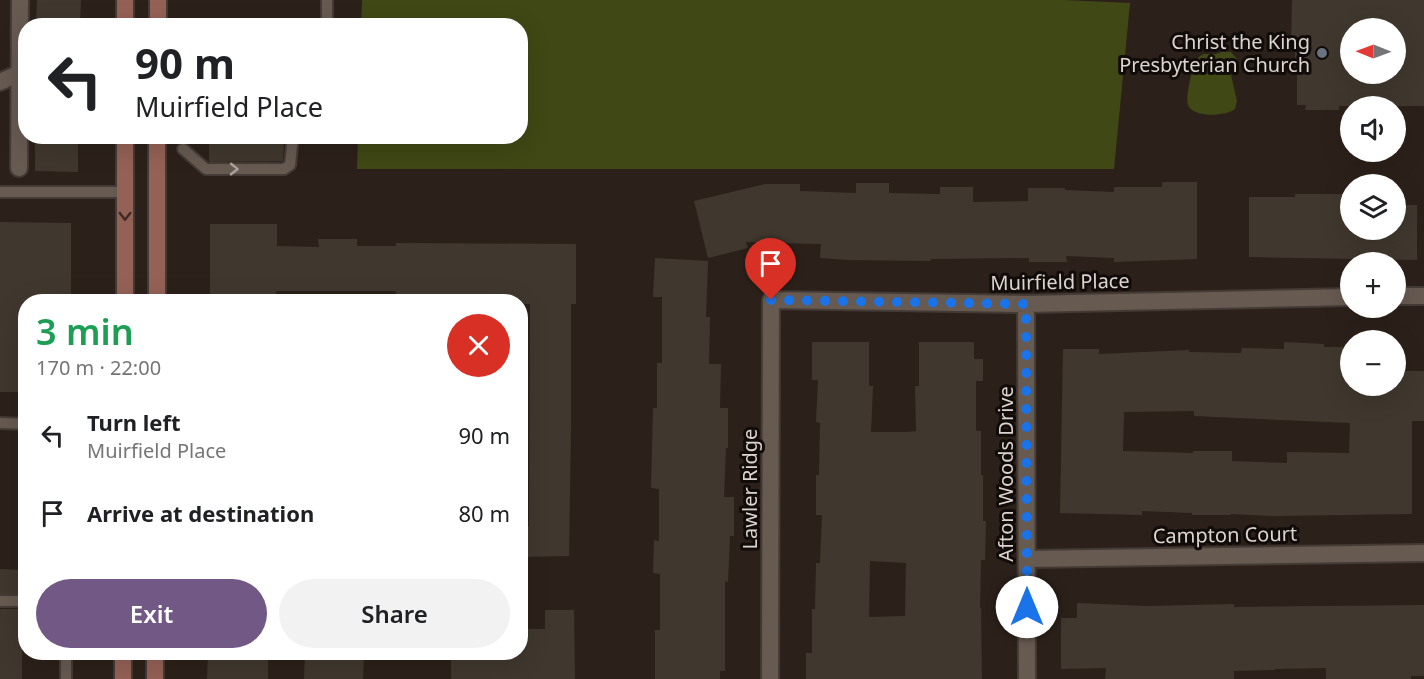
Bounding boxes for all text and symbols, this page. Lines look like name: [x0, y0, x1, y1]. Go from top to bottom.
north arrow: [1340, 18, 1406, 84]
map controls: [1340, 18, 1406, 396]
place label: Christ the King Presbyterian Church: [1119, 28, 1310, 78]
text: 90 m: [135, 34, 235, 91]
icon: left: [36, 42, 114, 120]
marker: Christ the King Presbyterian Church: [1315, 46, 1329, 60]
text: Muirfield Place: [135, 88, 323, 125]
button: sound: [1340, 96, 1406, 162]
one-way arrow: [230, 163, 239, 175]
button: layers: [1340, 174, 1406, 240]
one-way arrow: [119, 211, 131, 220]
pin: [745, 238, 796, 300]
icon: arrive: [754, 247, 787, 280]
button: +: [1340, 252, 1406, 318]
street label: Muirfield Place: [990, 267, 1130, 296]
text: 3 min: [36, 307, 134, 356]
button: close: [447, 314, 510, 377]
button: −: [1340, 330, 1406, 396]
text: 170 m · 22:00: [36, 354, 161, 381]
street label: Afton Woods Drive: [992, 386, 1019, 562]
text: Turn left: [87, 407, 181, 437]
icon: left: [36, 419, 69, 452]
text: 90 m: [459, 420, 510, 450]
street label: Lawler Ridge: [736, 429, 763, 549]
text: Muirfield Place: [87, 437, 226, 464]
icon: arrive: [36, 497, 69, 530]
text: Arrive at destination: [87, 498, 314, 528]
text: 80 m: [459, 498, 510, 528]
street label: Campton Court: [1153, 520, 1297, 549]
position arrow: [995, 575, 1059, 639]
button: Exit: [36, 579, 267, 648]
button: Share: [279, 579, 510, 648]

